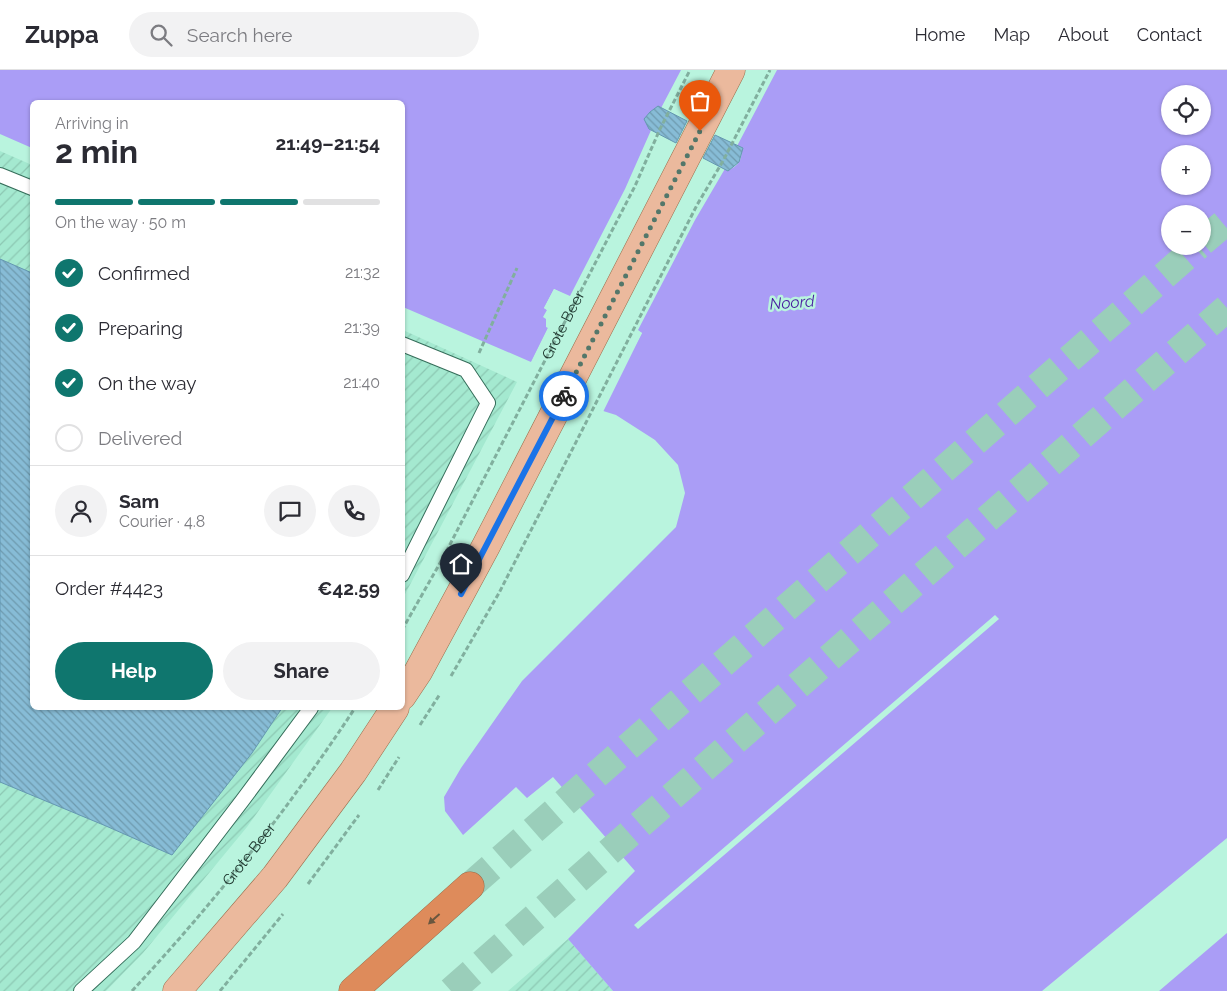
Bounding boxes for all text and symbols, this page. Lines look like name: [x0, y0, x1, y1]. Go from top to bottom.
search box: [129, 12, 479, 57]
text: Zuppa: [25, 20, 99, 49]
icon: search: [147, 21, 175, 49]
text: Search here: [187, 24, 292, 46]
text: Home: [914, 24, 965, 45]
text: Map: [993, 24, 1030, 45]
text: About: [1058, 24, 1109, 45]
text: Contact: [1137, 24, 1202, 45]
pin: [679, 80, 721, 131]
map controls: [1161, 85, 1211, 255]
button: locate: [1161, 85, 1211, 135]
icon: bag: [686, 87, 714, 115]
text: Arriving in: [55, 114, 129, 133]
text: 21:49–21:54: [276, 132, 380, 154]
text: 2 min: [55, 133, 138, 170]
button: +: [1161, 145, 1211, 195]
button: −: [1161, 205, 1211, 255]
text: On the way · 50 m: [55, 213, 186, 232]
icon: check: [55, 259, 83, 287]
text: Confirmed: [98, 262, 190, 284]
text: 21:32: [345, 263, 380, 282]
street label: Grote Beer: [538, 287, 589, 363]
water label: Noord: [769, 291, 816, 314]
icon: check: [55, 314, 83, 342]
text: Preparing: [98, 317, 183, 339]
text: 21:39: [344, 318, 380, 337]
icon: check: [55, 369, 83, 397]
courier: [539, 371, 589, 421]
text: On the way: [98, 372, 197, 394]
text: 21:40: [343, 373, 380, 392]
icon: bike: [550, 382, 578, 410]
text: Delivered: [98, 427, 182, 449]
button: person: [55, 485, 107, 537]
button: chat: [264, 485, 316, 537]
button: phone: [328, 485, 380, 537]
text: Sam: [119, 490, 159, 512]
text: Courier · 4.8: [119, 512, 205, 531]
pin: [440, 543, 482, 594]
icon: home: [447, 550, 475, 578]
text: Order #4423: [55, 577, 163, 599]
text: €42.59: [317, 577, 380, 599]
button: Help: [55, 642, 213, 700]
button: Share: [223, 642, 380, 700]
street label: Grote Beer: [219, 819, 280, 889]
one-way arrow: [427, 913, 440, 924]

